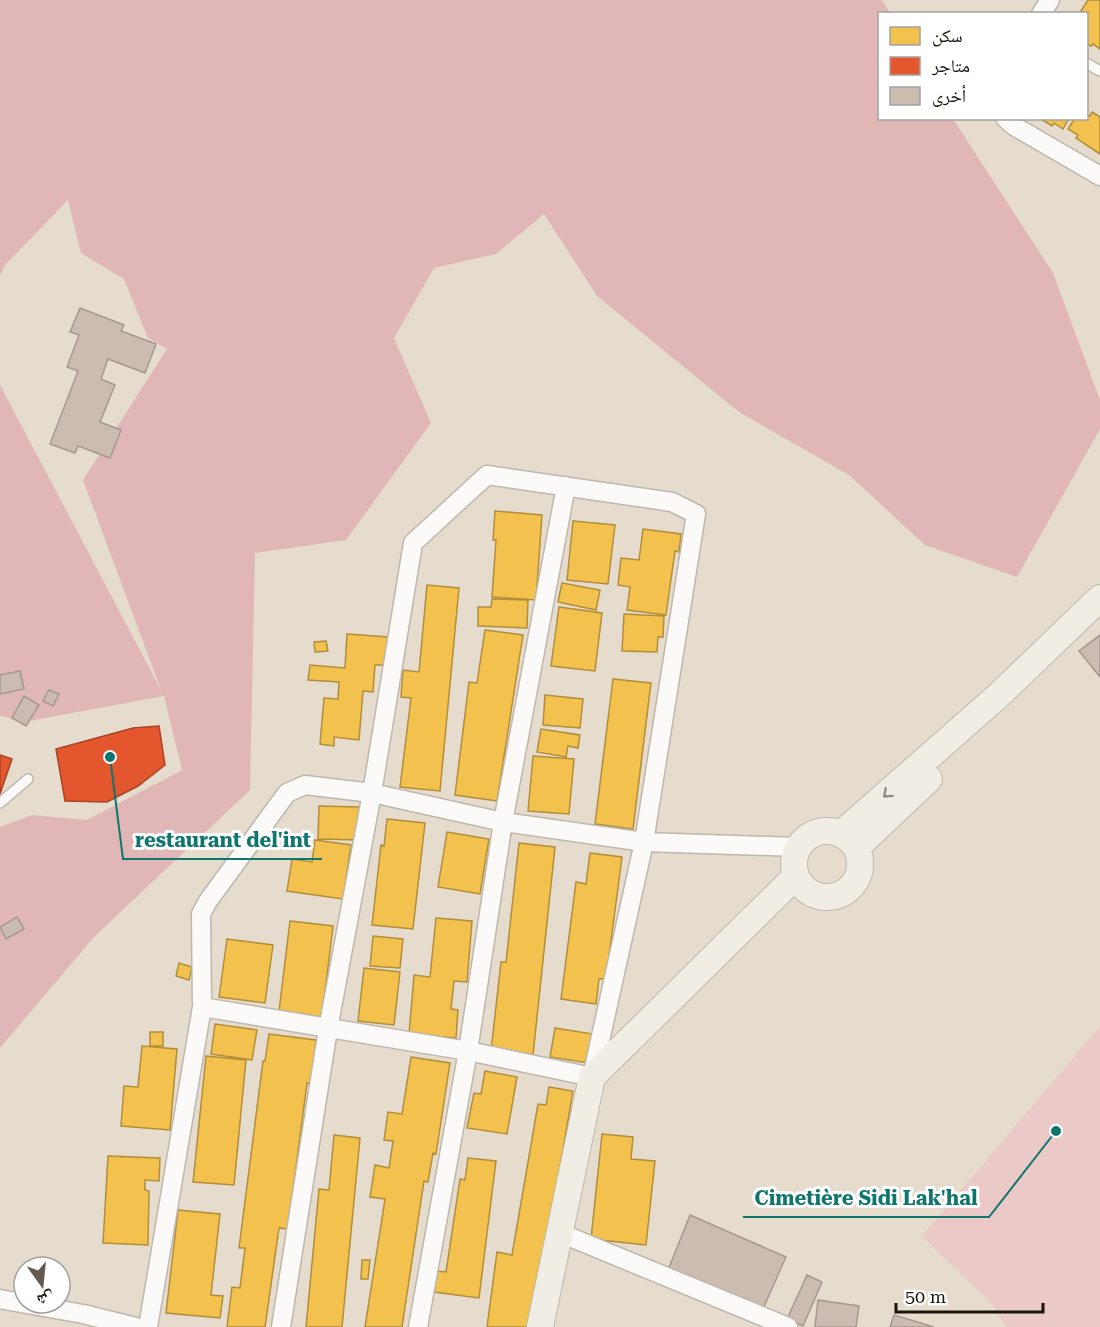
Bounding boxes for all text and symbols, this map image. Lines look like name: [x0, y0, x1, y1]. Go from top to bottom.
legend: [878, 12, 1088, 120]
text: سكن: [932, 25, 963, 47]
text: متاجر: [931, 55, 970, 76]
text: أخرى: [932, 85, 966, 107]
one-way arrow: [883, 787, 894, 798]
callout: restaurant del'int: [123, 821, 322, 859]
text: restaurant del'int: [135, 828, 311, 852]
callout: Cimetière Sidi Lak'hal: [743, 1179, 989, 1217]
text: Cimetière Sidi Lak'hal: [755, 1186, 978, 1210]
north arrow: [12, 1255, 72, 1315]
scale bar: [896, 1276, 1043, 1314]
text: 50 m: [905, 1286, 946, 1307]
text: ش: [35, 1288, 56, 1310]

